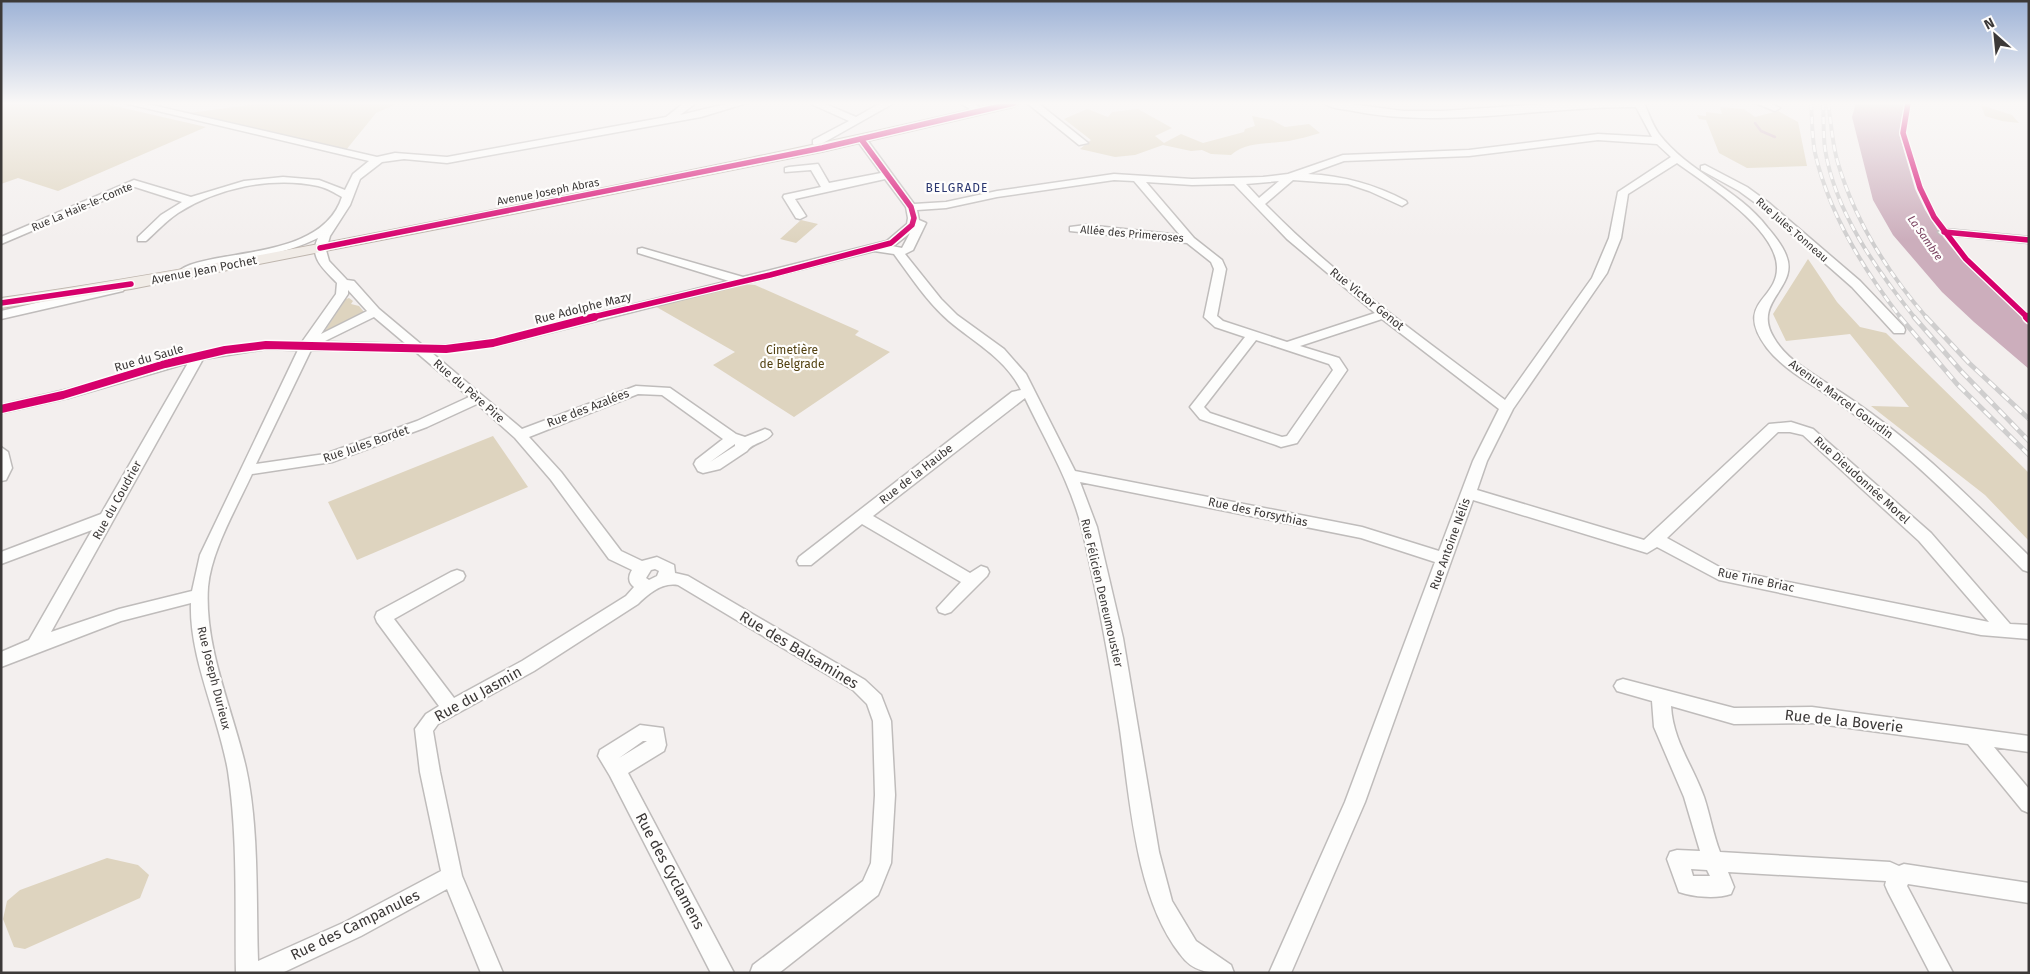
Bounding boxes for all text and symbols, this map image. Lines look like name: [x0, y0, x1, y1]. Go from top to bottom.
north arrow: [1970, 10, 2020, 60]
text: N: [1981, 14, 1997, 34]
street label: Avenue Joseph Abras: [496, 176, 600, 208]
street label: Rue La Haie-le-Comte: [30, 180, 134, 234]
district label: BELGRADE: [925, 181, 989, 195]
street label: Rue Jules Tonneau: [1753, 195, 1831, 265]
water label: La Sambre: [1905, 213, 1945, 263]
street label: Allée des Primeroses: [1080, 223, 1184, 245]
street label: Avenue Jean Pochet: [150, 253, 259, 287]
street label: Rue Victor Genot: [1327, 265, 1407, 334]
street label: Rue Adolphe Mazy: [533, 289, 633, 327]
street label: Rue du Saule: [113, 341, 185, 375]
park label: Cimetière de Belgrade: [760, 343, 824, 371]
street label: Rue du Père Pire: [431, 356, 507, 426]
street label: Avenue Marcel Gourdin: [1786, 357, 1896, 441]
street label: Rue des Azalées: [545, 386, 631, 430]
street label: Rue Jules Bordet: [321, 423, 411, 465]
street label: Rue Dieudonnée Morel: [1811, 433, 1913, 527]
street label: Rue de la Haube: [876, 441, 956, 507]
street label: Rue du Coudrier: [90, 458, 145, 542]
street label: Rue des Forsythias: [1207, 495, 1309, 529]
street label: Rue Antoine Nélis: [1427, 496, 1473, 592]
street label: Rue Félicien Deneumoustier: [1078, 517, 1126, 669]
street label: Rue Tine Briac: [1716, 565, 1796, 595]
street label: Rue des Balsamines: [736, 607, 862, 693]
street label: Rue Joseph Durieux: [194, 625, 234, 731]
street label: Rue du Jasmin: [431, 663, 525, 725]
street label: Rue de la Boverie: [1784, 706, 1904, 736]
street label: Rue des Cyclamens: [632, 810, 708, 932]
street label: Rue des Campanules: [288, 886, 422, 964]

